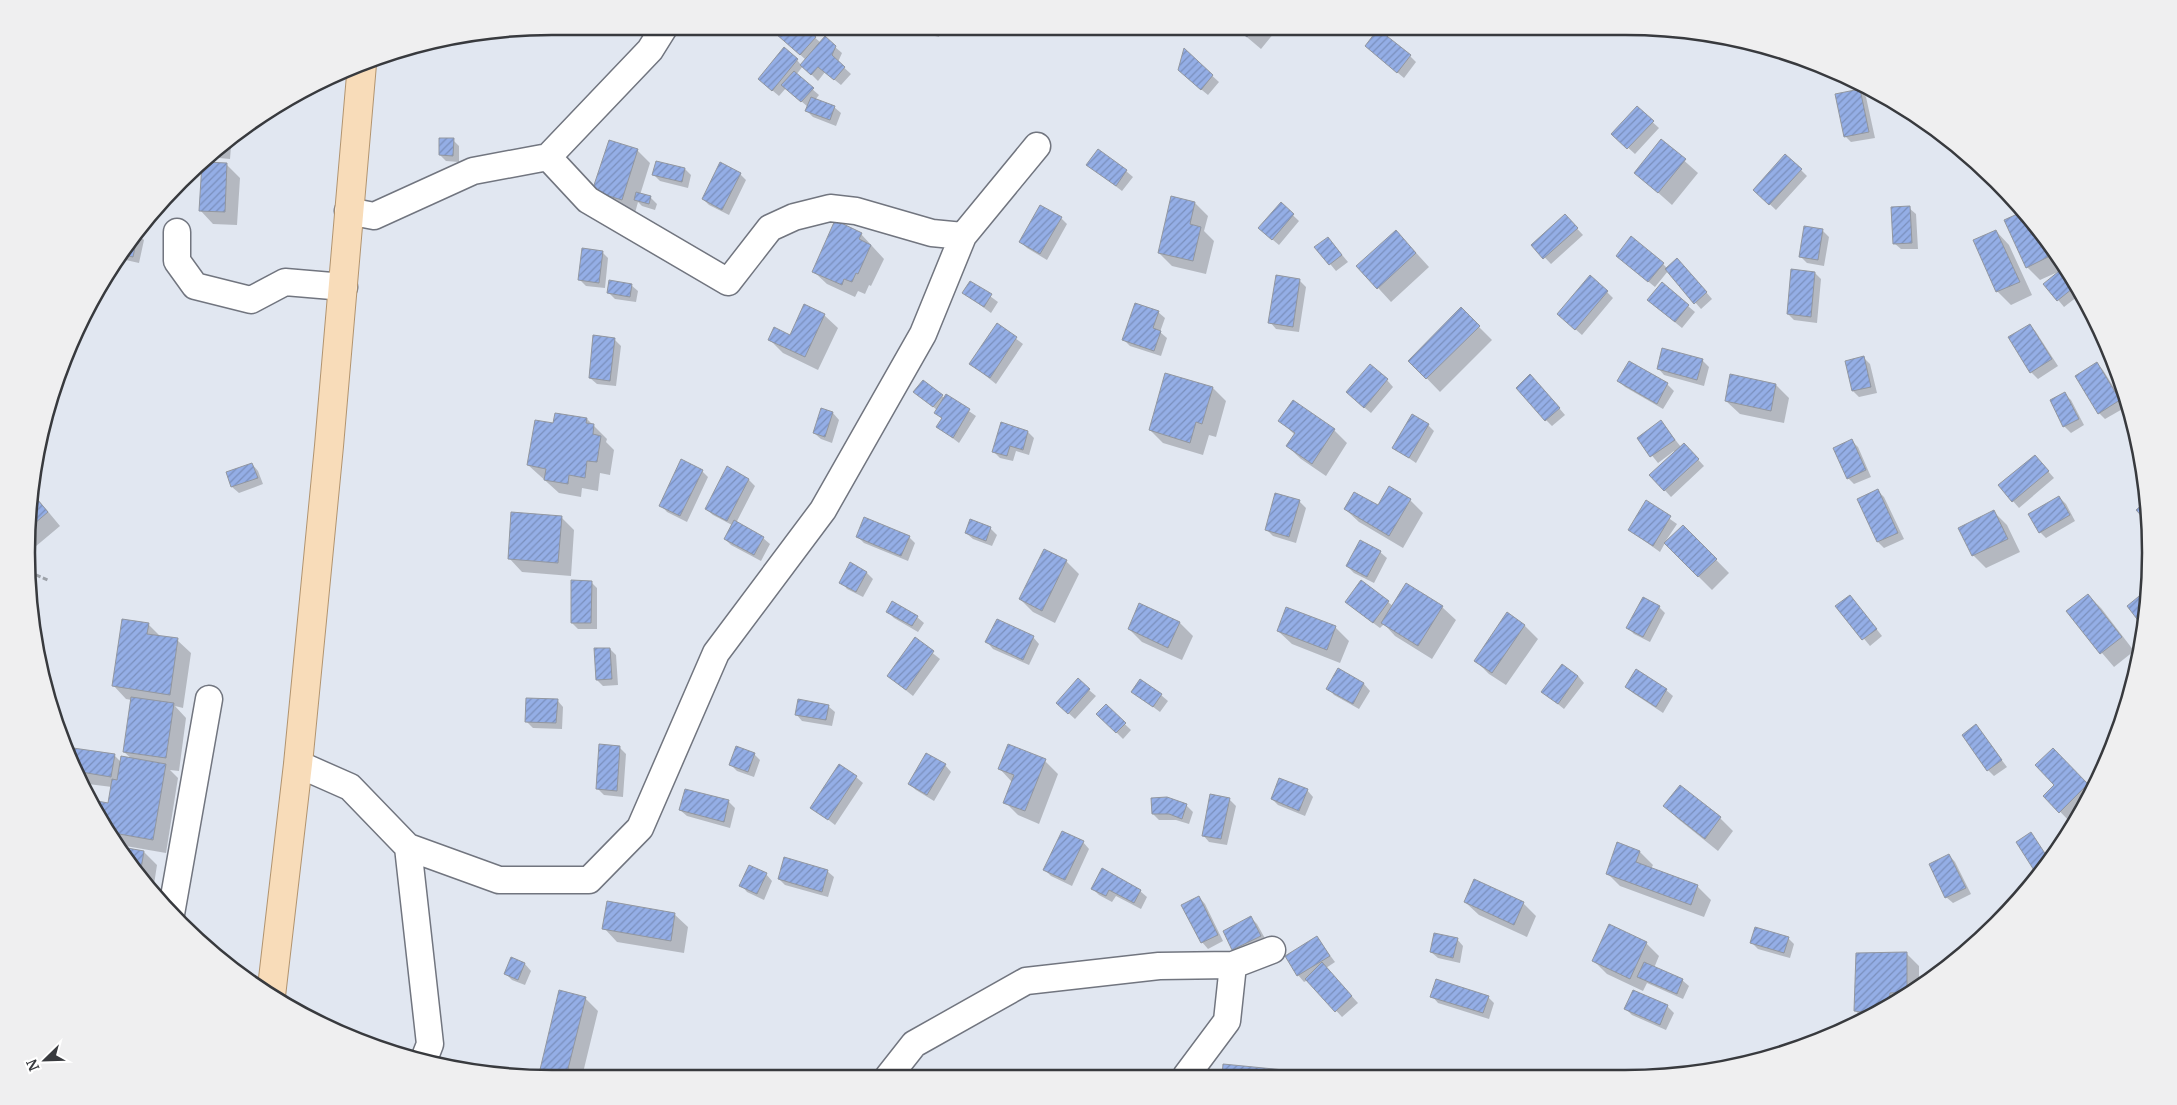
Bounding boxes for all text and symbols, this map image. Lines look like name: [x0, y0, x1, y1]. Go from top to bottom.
north arrow: [20, 1035, 70, 1085]
text: N: [23, 1056, 43, 1074]

